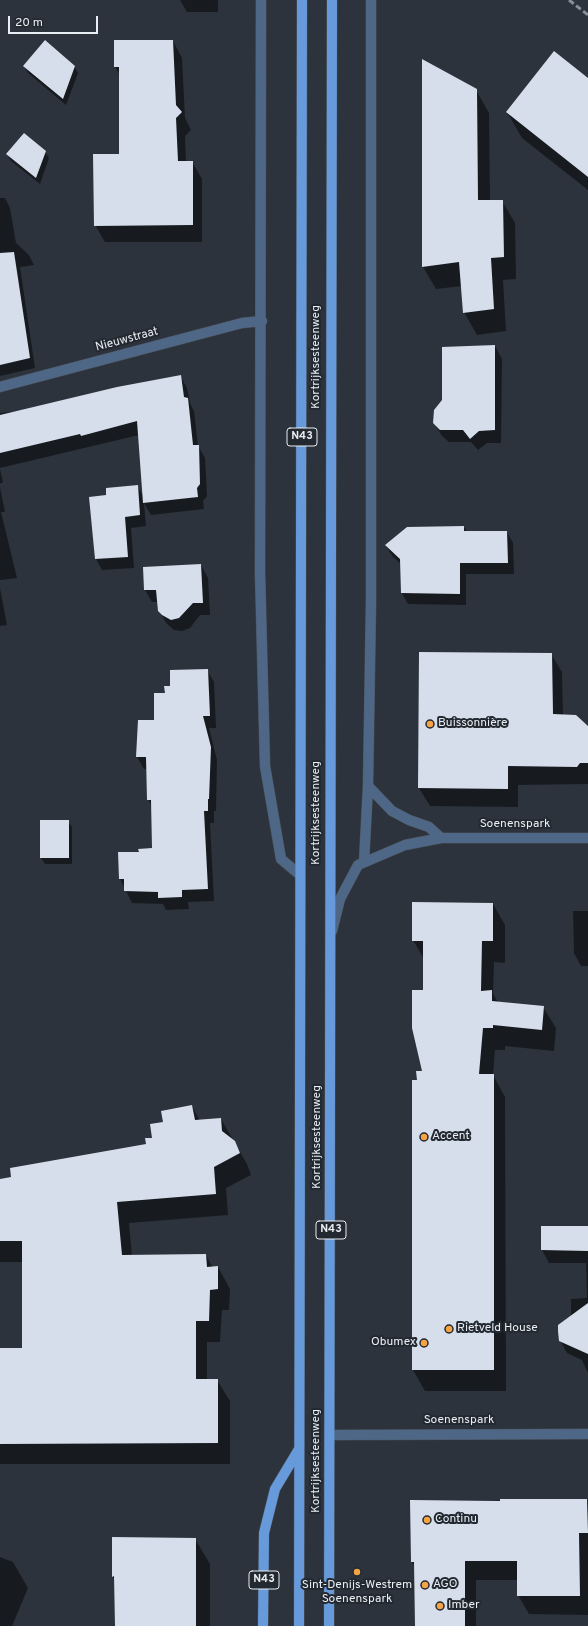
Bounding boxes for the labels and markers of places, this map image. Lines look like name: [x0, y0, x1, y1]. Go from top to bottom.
place label: Buissonnière: [438, 717, 507, 731]
marker: Buissonnière: [425, 719, 435, 729]
place label: Accent: [432, 1130, 470, 1144]
marker: Accent: [419, 1132, 429, 1142]
place label: Rietveld House: [457, 1322, 538, 1336]
marker: Rietveld House: [444, 1324, 454, 1334]
place label: Obumex: [371, 1336, 416, 1350]
marker: Obumex: [419, 1338, 429, 1348]
place label: Continu: [435, 1513, 477, 1527]
marker: Continu: [422, 1515, 432, 1525]
marker: Sint-Denijs-Westrem Soenenspark: [352, 1567, 362, 1577]
place label: AGO: [433, 1578, 458, 1592]
place label: Sint-Denijs-Westrem Soenenspark: [302, 1579, 412, 1607]
marker: AGO: [420, 1580, 430, 1590]
place label: Imber: [448, 1599, 480, 1613]
marker: Imber: [435, 1601, 445, 1611]

